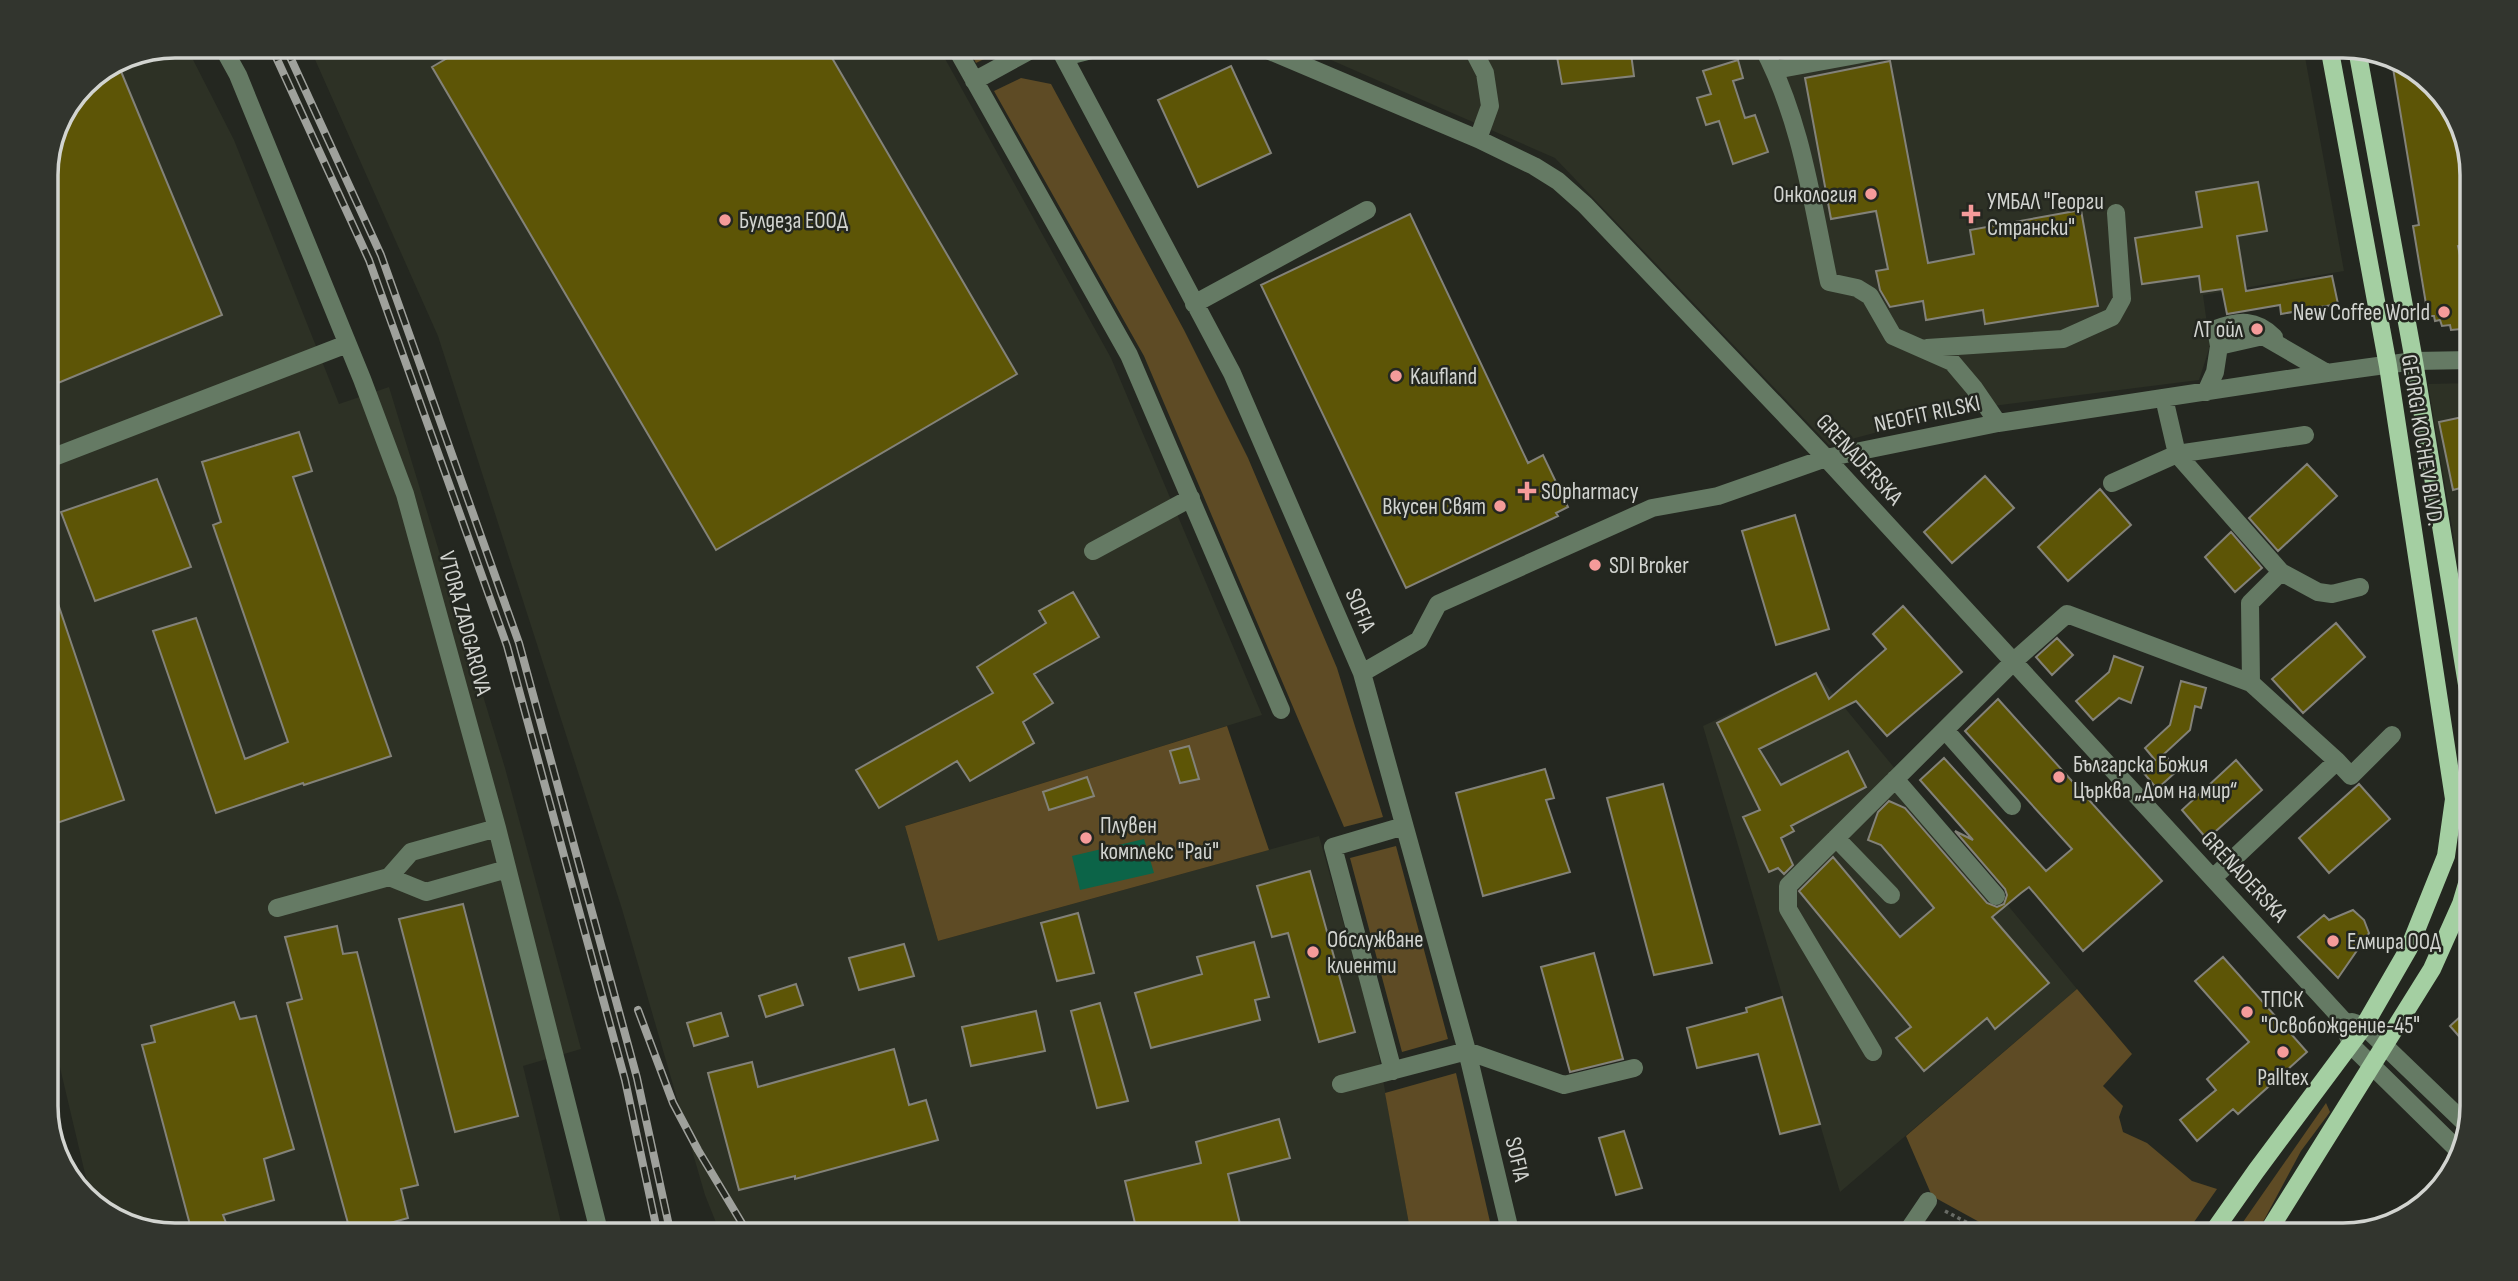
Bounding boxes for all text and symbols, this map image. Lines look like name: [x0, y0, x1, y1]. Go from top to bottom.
place label: Онкология: [1773, 181, 1857, 209]
marker: Онкология: [1863, 186, 1879, 202]
place label: УМБАЛ "Георги Странски": [1987, 188, 2104, 242]
marker: УМБАЛ "Георги Странски": [1961, 204, 1981, 224]
place label: Булдеза ЕООД: [739, 207, 848, 235]
marker: Булдеза ЕООД: [717, 212, 733, 228]
place label: New Coffee World: [2293, 299, 2430, 327]
marker: New Coffee World: [2436, 304, 2452, 320]
place label: ЛТ ойл: [2193, 316, 2244, 344]
marker: ЛТ ойл: [2249, 321, 2265, 337]
street label: GEORGI KOCHEV BLVD.: [2395, 352, 2449, 528]
place label: Kaufland: [1410, 363, 1477, 391]
marker: Kaufland: [1388, 368, 1404, 384]
street label: NEOFIT RILSKI: [1872, 389, 1983, 439]
street label: GRENADERSKA: [1810, 408, 1909, 511]
place label: SOpharmacy: [1541, 478, 1639, 506]
marker: SOpharmacy: [1519, 483, 1535, 499]
place label: Вкусен Свят: [1382, 493, 1486, 521]
marker: Вкусен Свят: [1492, 498, 1508, 514]
street label: VTORA ZADGAROVA: [432, 548, 498, 698]
place label: SDI Broker: [1609, 552, 1689, 580]
marker: SDI Broker: [1587, 557, 1603, 573]
street label: SOFIA: [1338, 584, 1382, 637]
place label: Българска Божия Църква „Дом на мир“: [2073, 751, 2237, 805]
marker: Българска Божия Църква „Дом на мир“: [2051, 769, 2067, 785]
place label: Плувен комплекс "Рай": [1100, 812, 1219, 866]
street label: GRENADERSKA: [2195, 825, 2294, 928]
marker: Плувен комплекс "Рай": [1078, 830, 1094, 846]
place label: Обслужване клиенти: [1327, 926, 1423, 980]
place label: Елмира ООД: [2347, 928, 2441, 956]
marker: Елмира ООД: [2325, 933, 2341, 949]
marker: Обслужване клиенти: [1305, 944, 1321, 960]
place label: ТПСК "Освобождение-45": [2261, 986, 2420, 1040]
marker: ТПСК "Освобождение-45": [2239, 1004, 2255, 1020]
marker: Palltex: [2275, 1044, 2291, 1060]
place label: Palltex: [2257, 1064, 2309, 1092]
street label: SOFIA: [1498, 1134, 1536, 1184]

